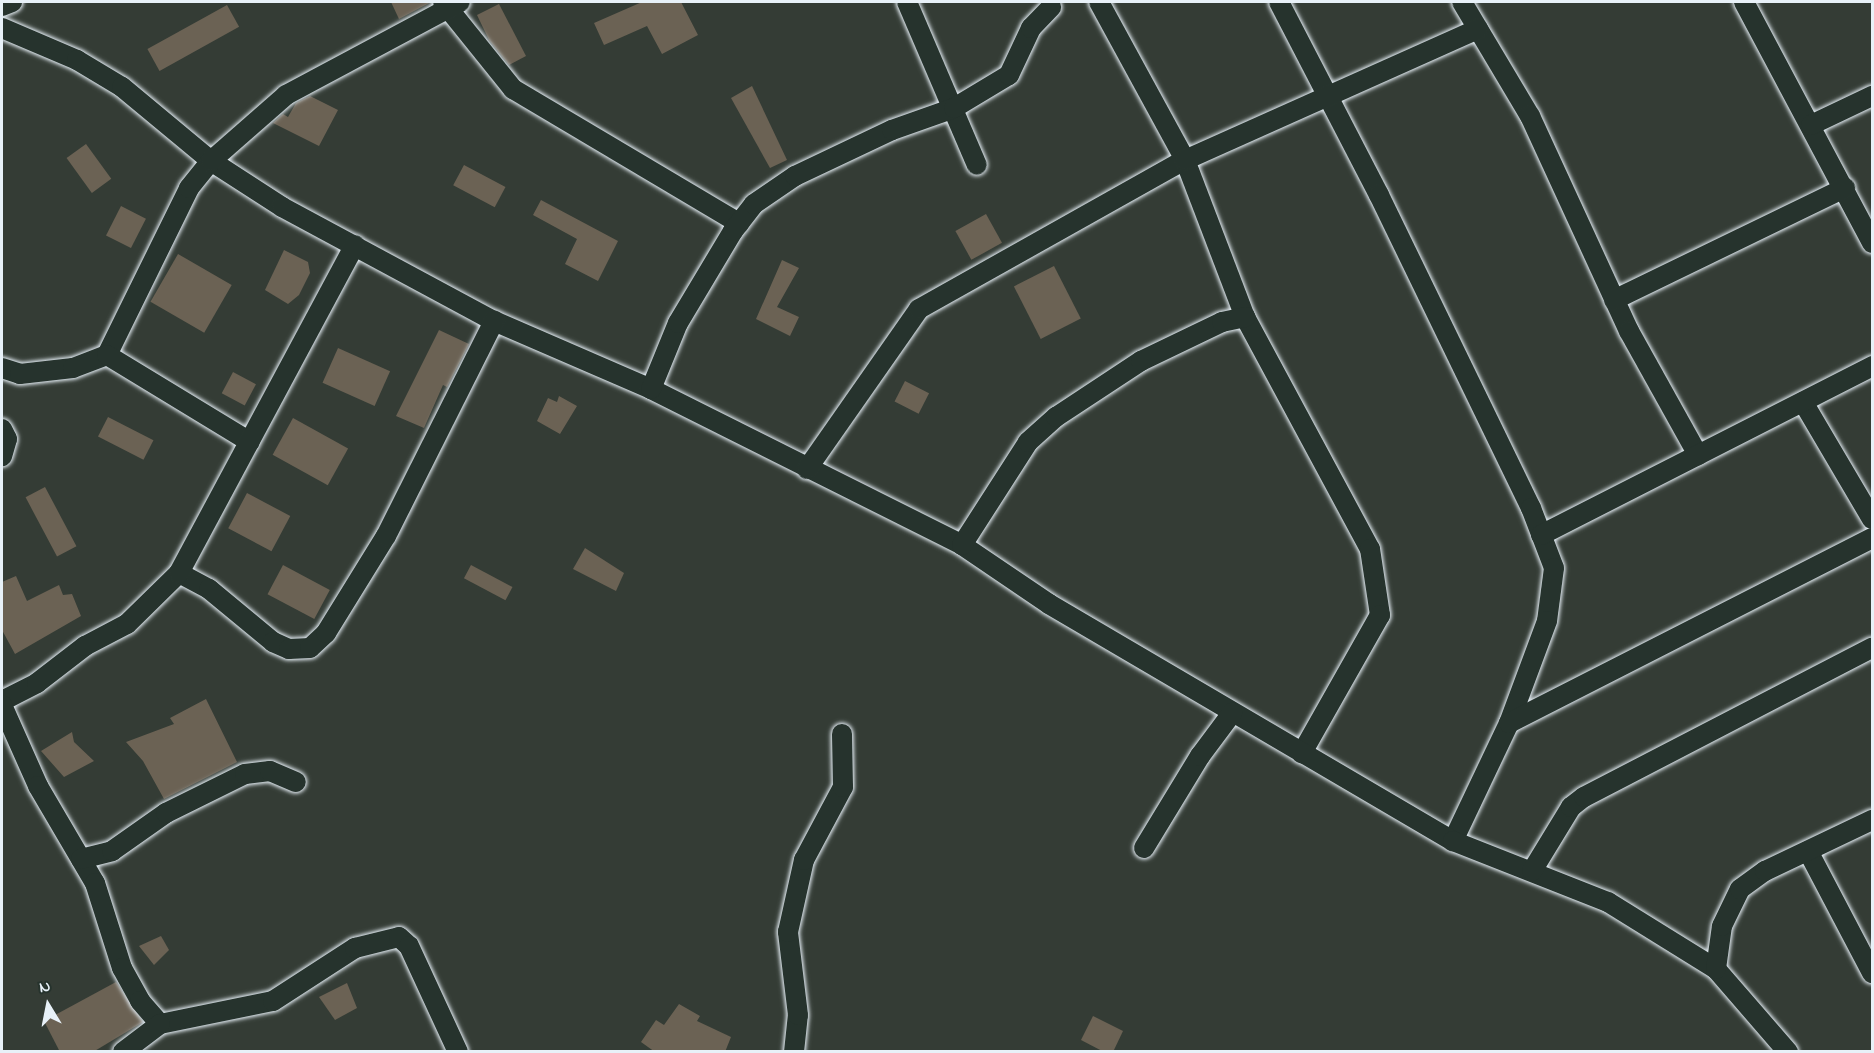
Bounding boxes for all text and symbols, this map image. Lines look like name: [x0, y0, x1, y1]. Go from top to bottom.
north arrow: [18, 975, 78, 1035]
text: N: [37, 975, 52, 1000]

